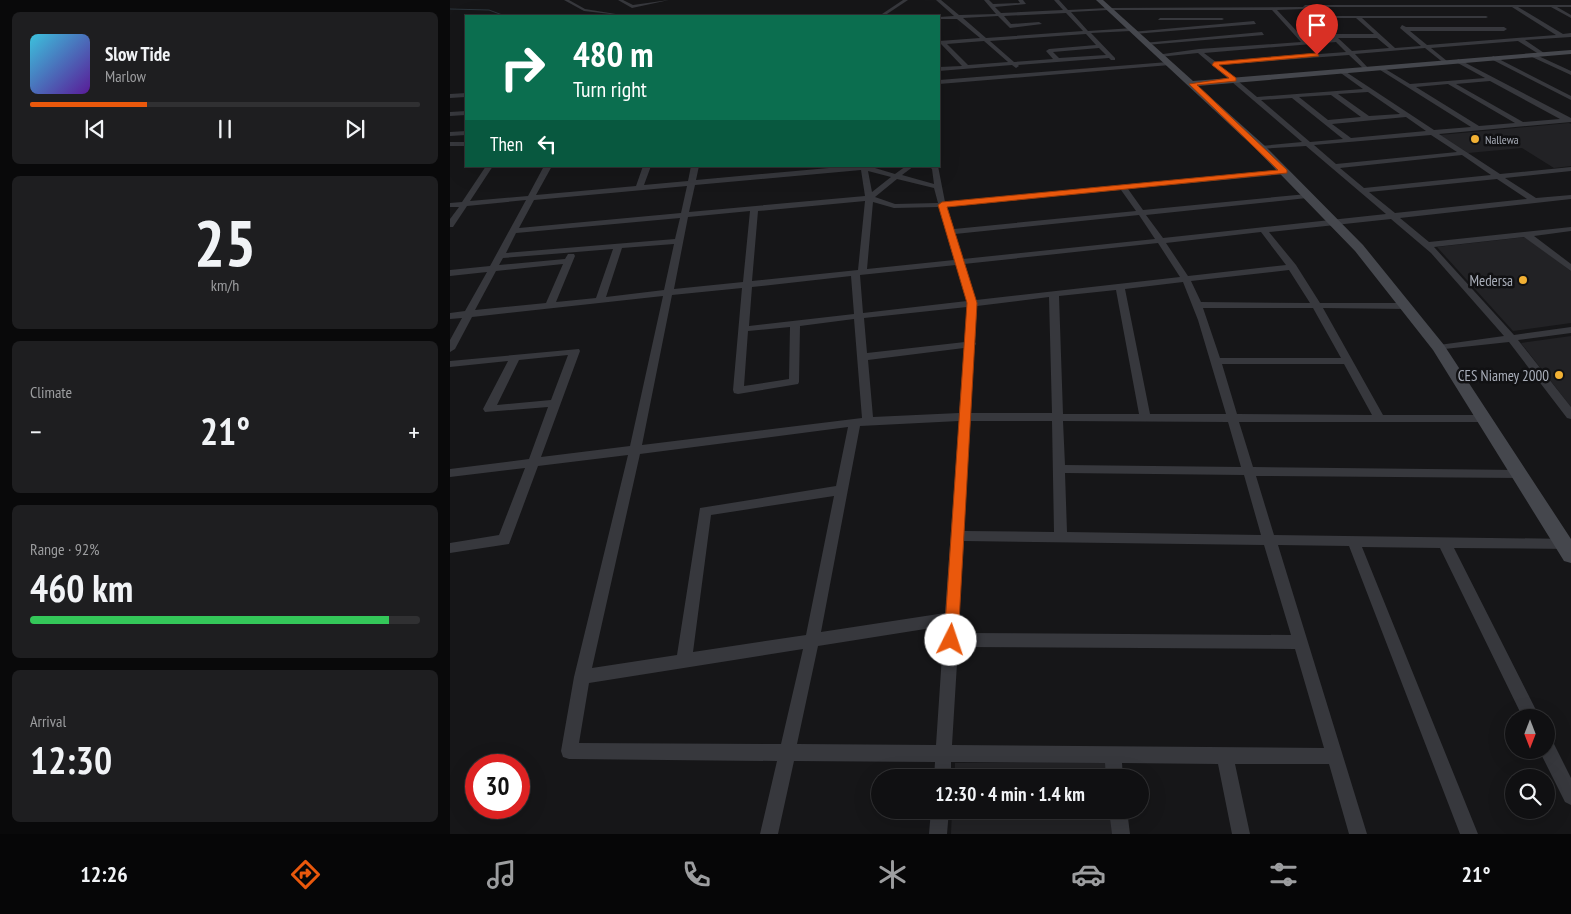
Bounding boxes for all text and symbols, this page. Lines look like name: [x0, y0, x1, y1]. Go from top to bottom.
pin: [1296, 4, 1338, 55]
icon: arrive: [1303, 11, 1331, 39]
text: 480 m: [573, 31, 654, 77]
icon: right: [490, 35, 555, 100]
text: Slow Tide: [105, 42, 170, 66]
text: Marlow: [105, 66, 146, 86]
text: Turn right: [573, 75, 647, 103]
icon: previous: [81, 115, 109, 143]
icon: pause: [211, 115, 239, 143]
icon: next: [341, 115, 369, 143]
icon: left: [533, 130, 561, 158]
text: Then: [490, 132, 523, 156]
place label: Nallewa: [1485, 132, 1519, 147]
marker: Nallewa: [1469, 133, 1481, 145]
text: 25: [194, 200, 256, 284]
place label: Medersa: [1469, 271, 1513, 290]
marker: Medersa: [1517, 274, 1529, 286]
text: km/h: [211, 275, 239, 295]
place label: CES Niamey 2000: [1458, 366, 1549, 385]
marker: CES Niamey 2000: [1553, 369, 1565, 381]
text: Climate: [30, 382, 72, 402]
text: 21°: [200, 406, 250, 455]
text: −: [30, 413, 42, 450]
text: +: [408, 413, 420, 450]
text: Range · 92%: [30, 539, 99, 559]
text: 460 km: [30, 563, 133, 612]
position arrow: [924, 613, 976, 665]
north arrow: [1505, 709, 1555, 759]
map controls: [1505, 709, 1555, 819]
text: Arrival: [30, 711, 66, 731]
text: 12:30: [30, 735, 112, 784]
speed limit sign: 30: [465, 754, 530, 819]
button: search: [1505, 769, 1555, 819]
text: 12:30 · 4 min · 1.4 km: [935, 782, 1085, 806]
icon: directions: [288, 857, 323, 892]
icon: music: [484, 857, 519, 892]
icon: phone: [679, 857, 714, 892]
icon: climate: [875, 857, 910, 892]
icon: car: [1071, 857, 1106, 892]
icon: filters: [1266, 857, 1301, 892]
text: 12:26: [80, 860, 128, 888]
text: 21°: [1462, 860, 1491, 888]

